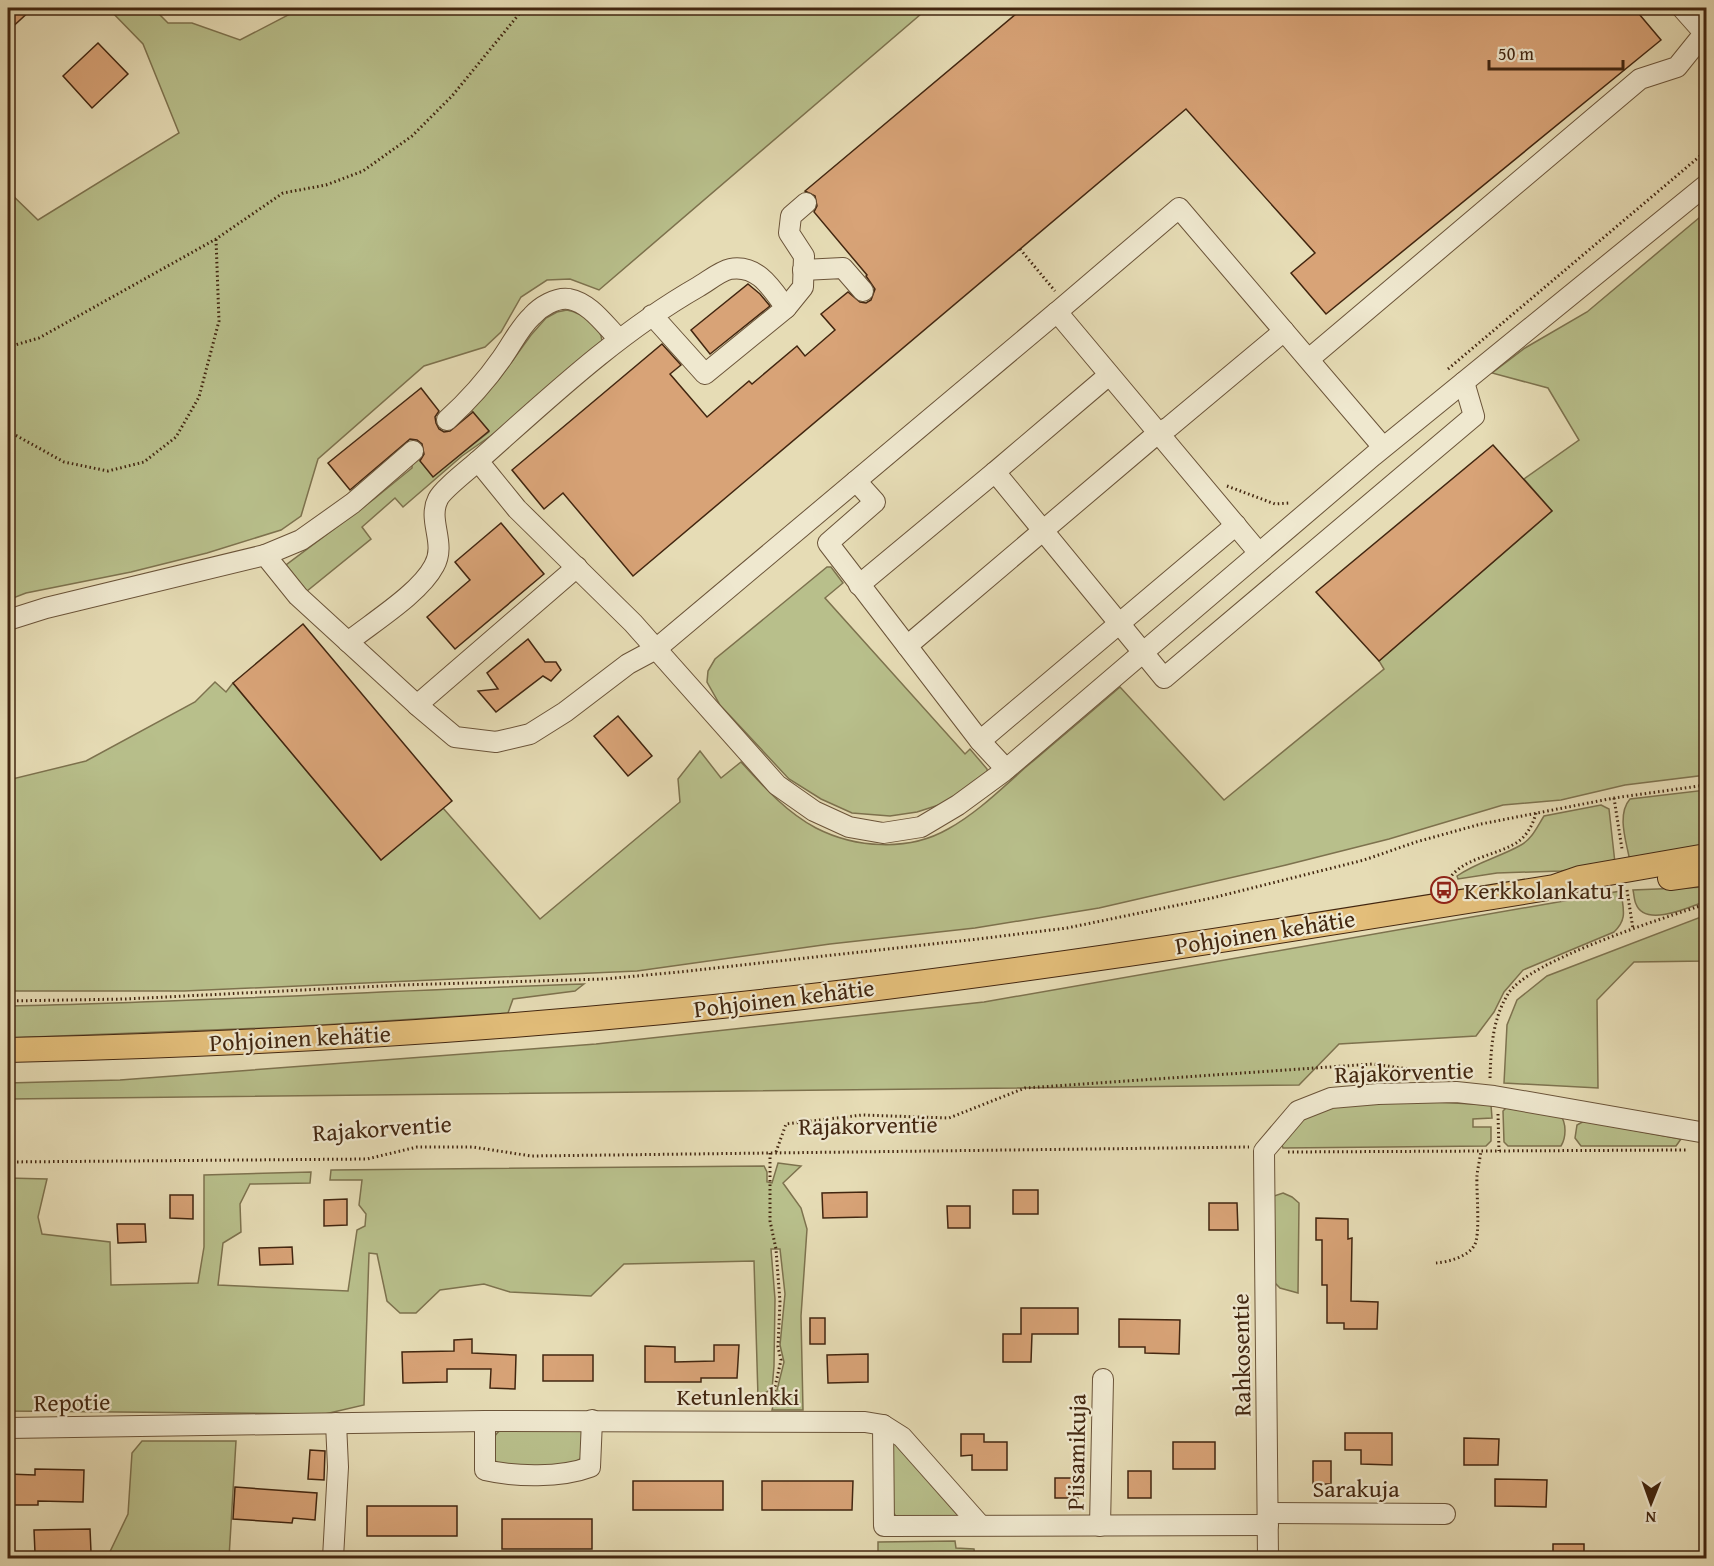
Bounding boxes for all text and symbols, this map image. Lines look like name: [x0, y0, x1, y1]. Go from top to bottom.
scale bar: [1489, 33, 1622, 71]
text: 50 m: [1498, 40, 1534, 67]
place label: Kerkkolankatu I: [1464, 873, 1625, 908]
bus stop icon: Kerkkolankatu I: [1429, 875, 1459, 905]
street label: Pohjoinen kehätie: [1172, 900, 1358, 964]
street label: Pohjoinen kehätie: [692, 970, 876, 1026]
street label: Pohjoinen kehätie: [208, 1016, 392, 1060]
street label: Rajakorventie: [1334, 1052, 1474, 1092]
street label: Rajakorventie: [311, 1106, 453, 1150]
street label: Rajakorventie: [798, 1106, 938, 1144]
street label: Rahkosentie: [1222, 1293, 1260, 1417]
street label: Ketunlenkki: [677, 1379, 800, 1414]
street label: Repotie: [33, 1384, 111, 1420]
street label: Piisamikuja: [1057, 1393, 1095, 1511]
street label: Sarakuja: [1312, 1471, 1400, 1506]
north arrow: [1621, 1473, 1681, 1533]
text: N: [1645, 1506, 1656, 1530]

